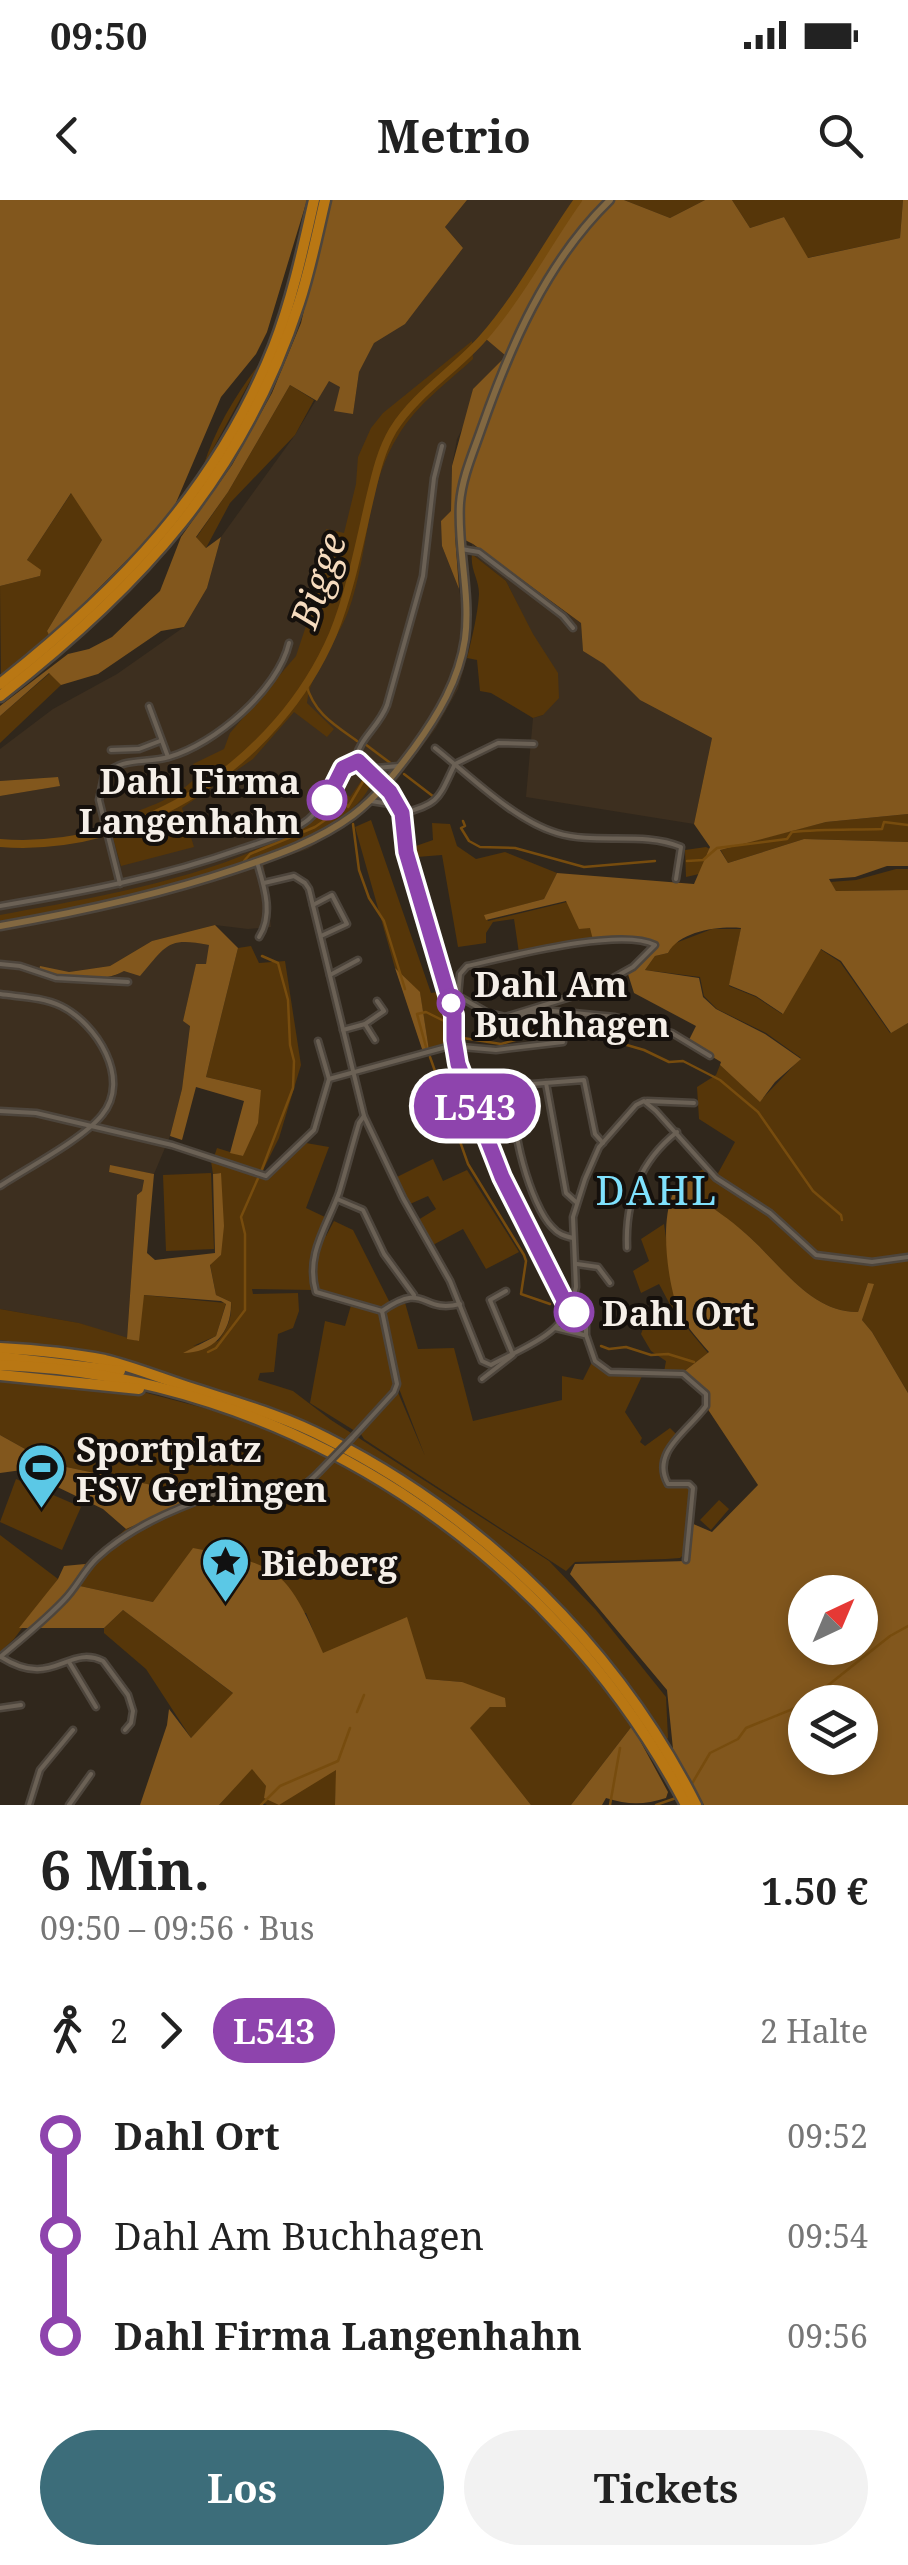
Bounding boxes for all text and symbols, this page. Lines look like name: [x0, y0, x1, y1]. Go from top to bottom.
text: 09:50: [50, 9, 147, 61]
text: Metrio: [377, 105, 531, 166]
icon: back: [40, 108, 95, 163]
icon: search: [813, 108, 868, 163]
water label: Bigge: [276, 525, 358, 635]
place label: Dahl Firma Langenhahn: [79, 757, 300, 844]
marker: Dahl Firma Langenhahn: [308, 781, 346, 819]
place label: Dahl Am Buchhagen: [474, 960, 670, 1047]
marker: Dahl Am Buchhagen: [438, 990, 464, 1016]
line badge: L543: [405, 1074, 545, 1138]
text: L543: [434, 1083, 516, 1130]
district label: DAHL: [595, 1162, 719, 1217]
place label: Dahl Ort: [602, 1289, 755, 1336]
marker: Dahl Ort: [555, 1293, 593, 1331]
place label: Sportplatz FSV Gerlingen: [76, 1425, 327, 1512]
sports icon: Sportplatz FSV Gerlingen: [15, 1442, 67, 1510]
place icon: Bieberg: [200, 1536, 252, 1604]
place label: Bieberg: [261, 1539, 398, 1586]
north arrow: [788, 1575, 878, 1665]
map controls: [788, 1575, 878, 1775]
button: layers: [788, 1685, 878, 1775]
text: 6 Min.: [40, 1831, 210, 1906]
text: 1.50 €: [761, 1864, 868, 1916]
text: 09:50 – 09:56 · Bus: [40, 1906, 314, 1949]
icon: walk: [40, 2003, 95, 2058]
icon: forward: [143, 2003, 198, 2058]
text: L543: [233, 2007, 315, 2054]
text: 2: [110, 2009, 128, 2052]
text: 2 Halte: [760, 2009, 868, 2052]
text: Dahl Ort: [114, 2109, 280, 2161]
text: 09:52: [787, 2114, 868, 2157]
text: Dahl Am Buchhagen: [114, 2209, 484, 2261]
text: 09:54: [787, 2214, 868, 2257]
text: Dahl Firma Langenhahn: [114, 2309, 582, 2361]
text: 09:56: [787, 2314, 868, 2357]
button: Los: [40, 2430, 444, 2545]
button: Tickets: [464, 2430, 868, 2545]

